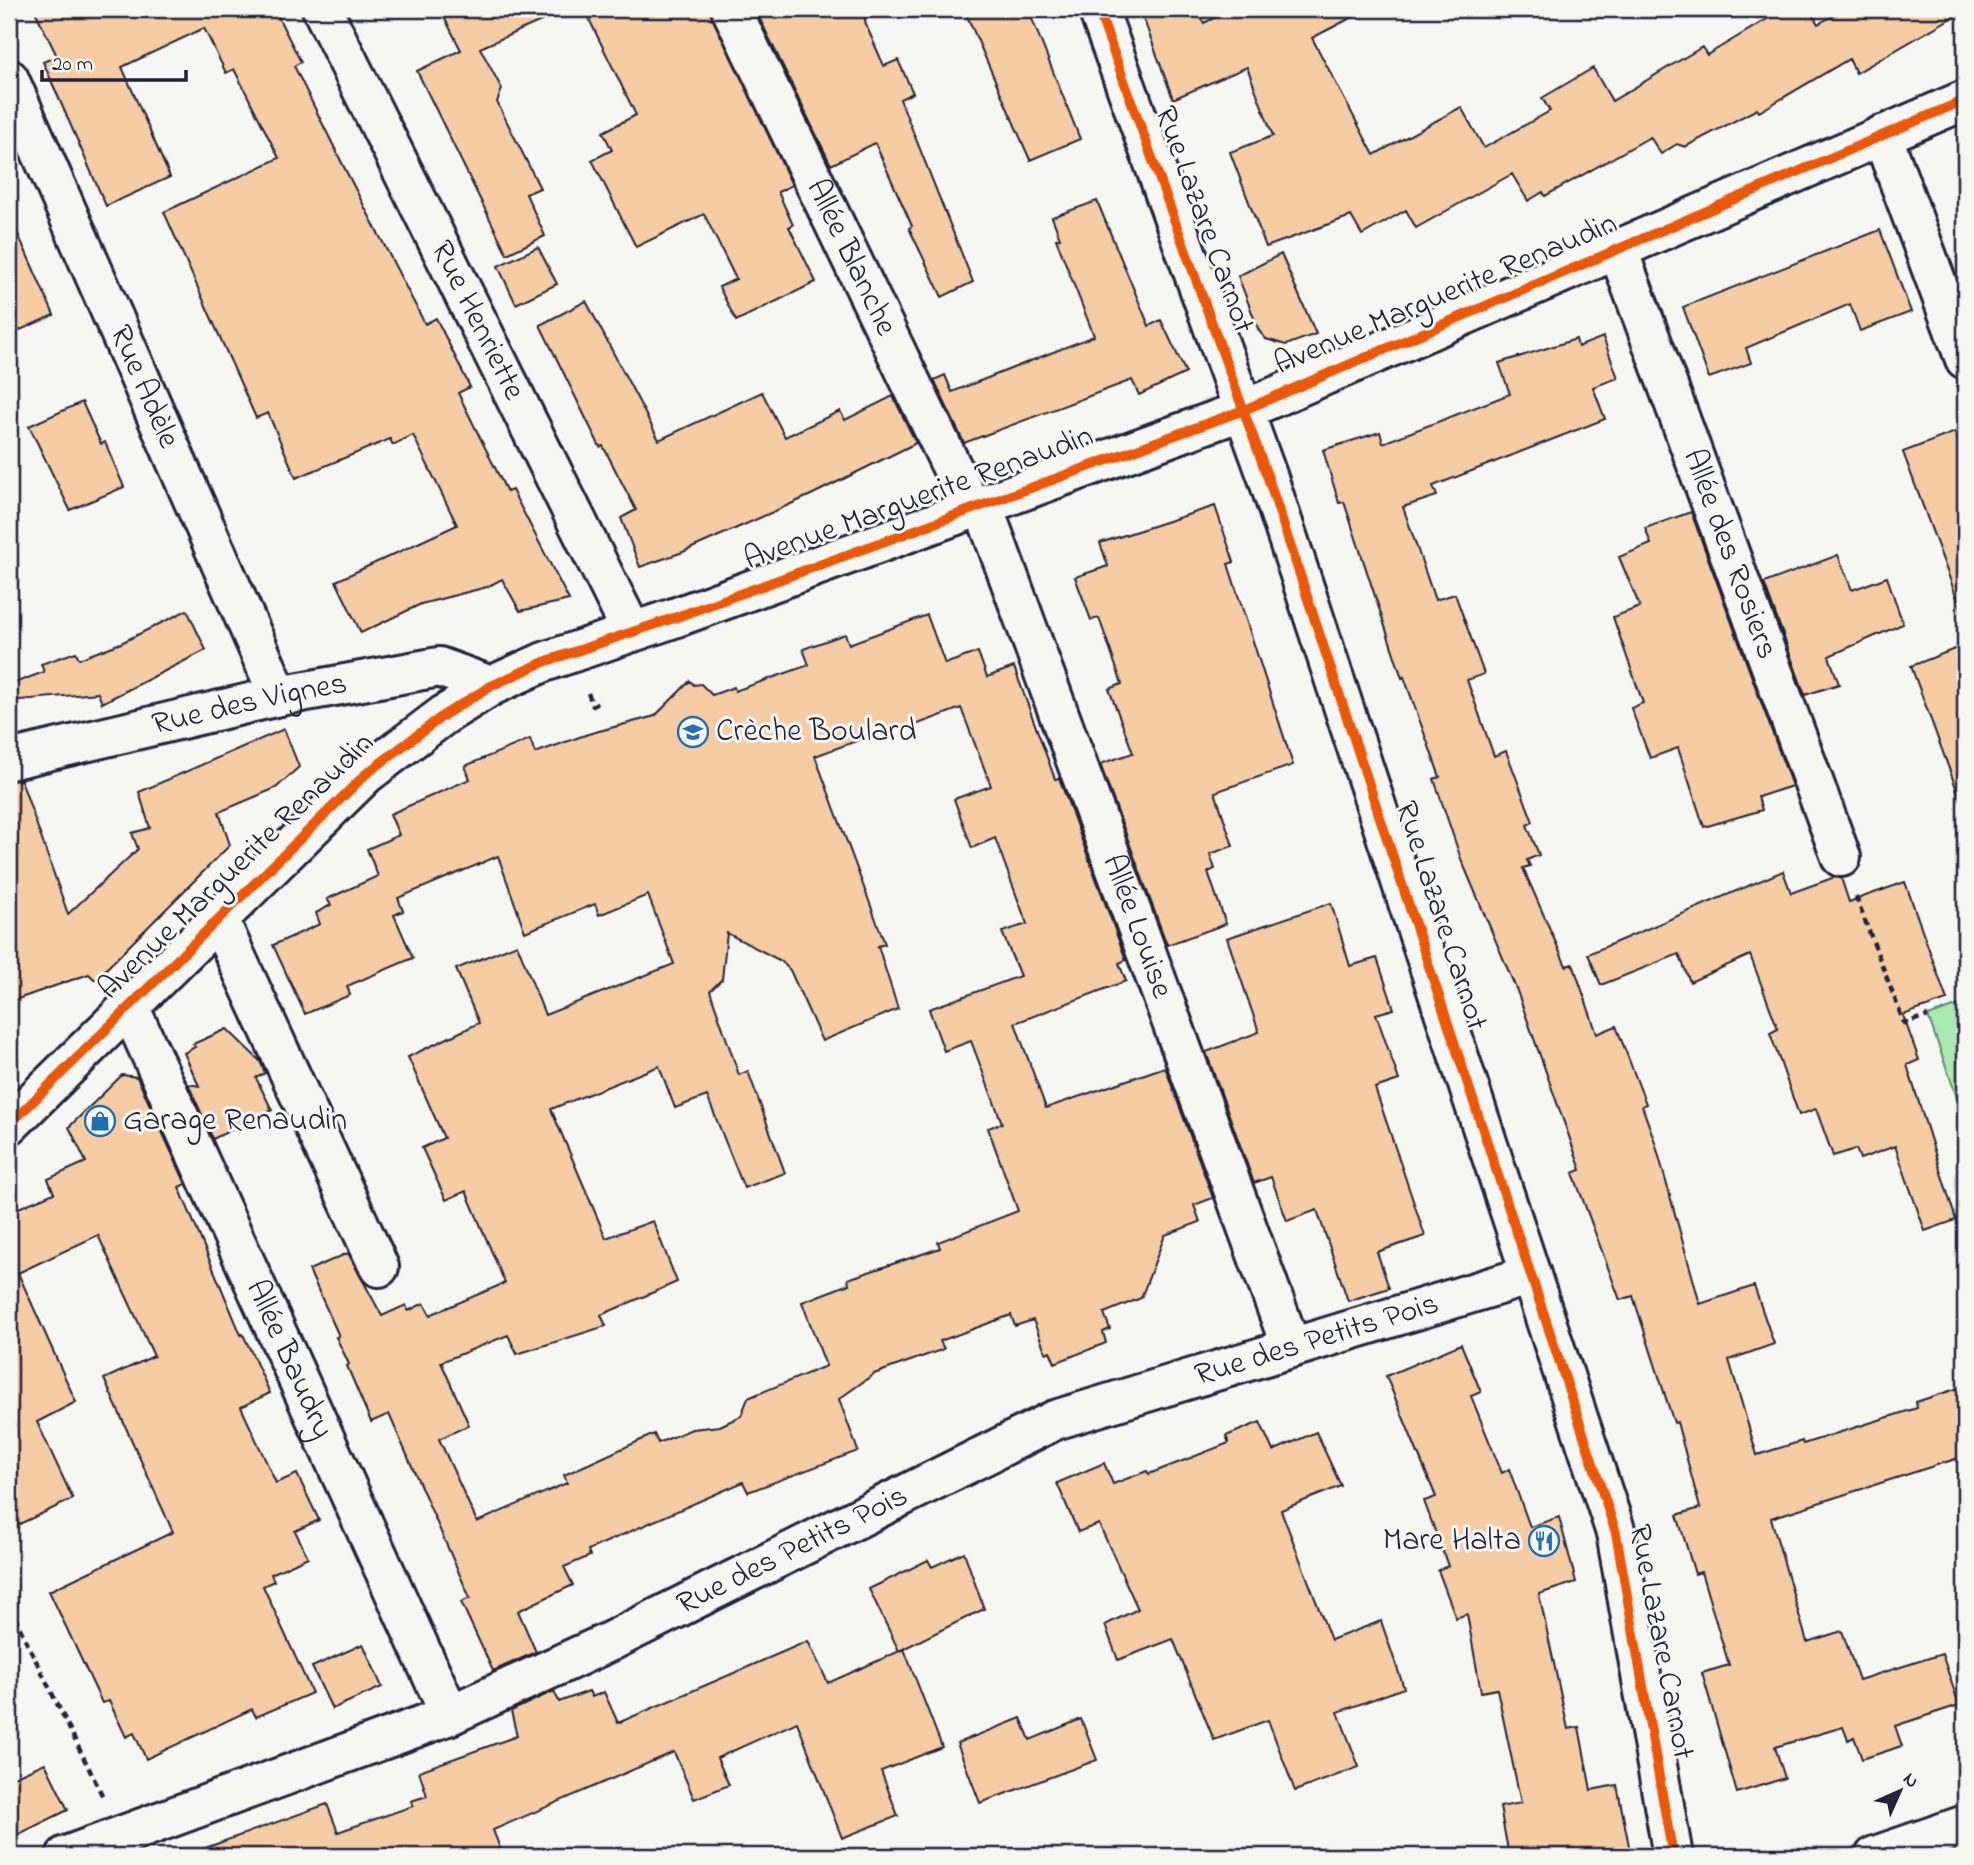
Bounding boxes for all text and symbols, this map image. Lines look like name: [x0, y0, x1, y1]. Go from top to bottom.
scale bar: [42, 38, 186, 82]
text: 20 m: [52, 50, 93, 80]
street label: Rue Lazare Carnot: [1140, 100, 1266, 340]
street label: Allée Blanche: [793, 171, 909, 345]
street label: Avenue Marguerite Renaudin: [1267, 201, 1625, 389]
street label: Rue Henriette: [417, 233, 537, 409]
street label: Rue Adèle: [96, 318, 192, 456]
street label: Avenue Marguerite Renaudin: [738, 414, 1100, 584]
street label: Allée des Rosiers: [1670, 442, 1790, 666]
street label: Rue des Vignes: [148, 661, 351, 749]
place label: Crèche Boulard: [716, 709, 917, 756]
school or university icon: Crèche Boulard: [676, 715, 710, 749]
street label: Avenue Marguerite Renaudin: [88, 722, 386, 1012]
street label: Rue Lazare Carnot: [1381, 795, 1499, 1037]
street label: Allée Louise: [1089, 848, 1185, 1006]
place label: Garage Renaudin: [123, 1098, 347, 1145]
shop icon: Garage Renaudin: [83, 1104, 117, 1138]
street label: Allée Baudry: [233, 1272, 345, 1447]
street label: Rue des Petits Pois: [1189, 1281, 1445, 1400]
street label: Rue des Petits Pois: [669, 1473, 916, 1628]
place label: Mare Halta: [1383, 1518, 1521, 1565]
street label: Rue Lazare Carnot: [1614, 1521, 1706, 1764]
restaurant icon: Mare Halta: [1527, 1524, 1561, 1558]
north arrow: [1866, 1756, 1936, 1826]
text: N: [1896, 1767, 1924, 1795]

